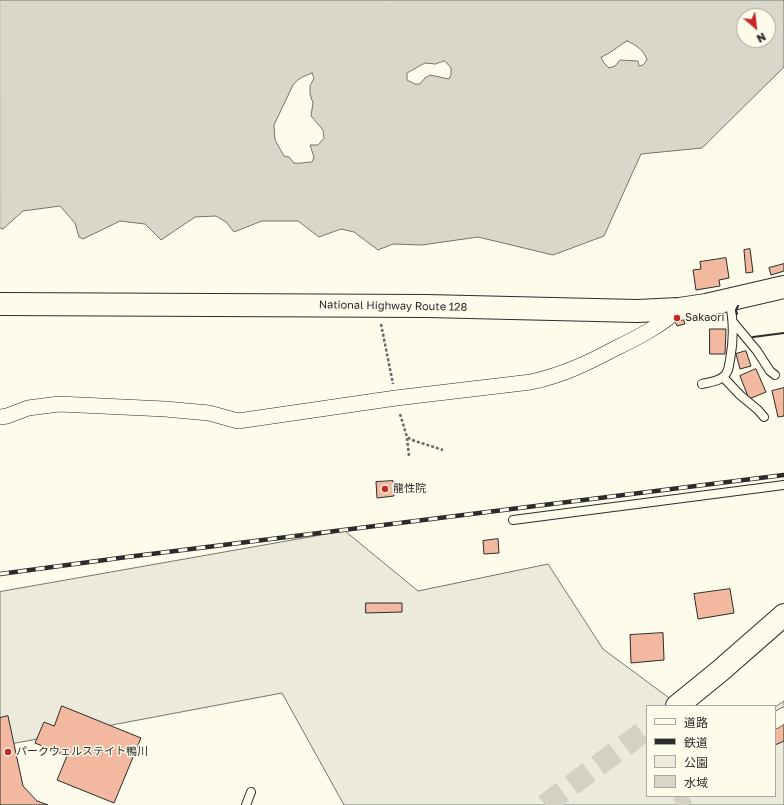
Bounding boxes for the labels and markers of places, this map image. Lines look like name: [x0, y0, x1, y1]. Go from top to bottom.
place label: Sakaori: [685, 311, 724, 325]
marker: Sakaori: [672, 313, 682, 323]
place label: 龍性院: [393, 482, 426, 496]
marker: 龍性院: [380, 484, 390, 494]
place label: パークウェルステイト鴨川: [16, 745, 148, 759]
marker: パークウェルステイト鴨川: [3, 747, 13, 757]

